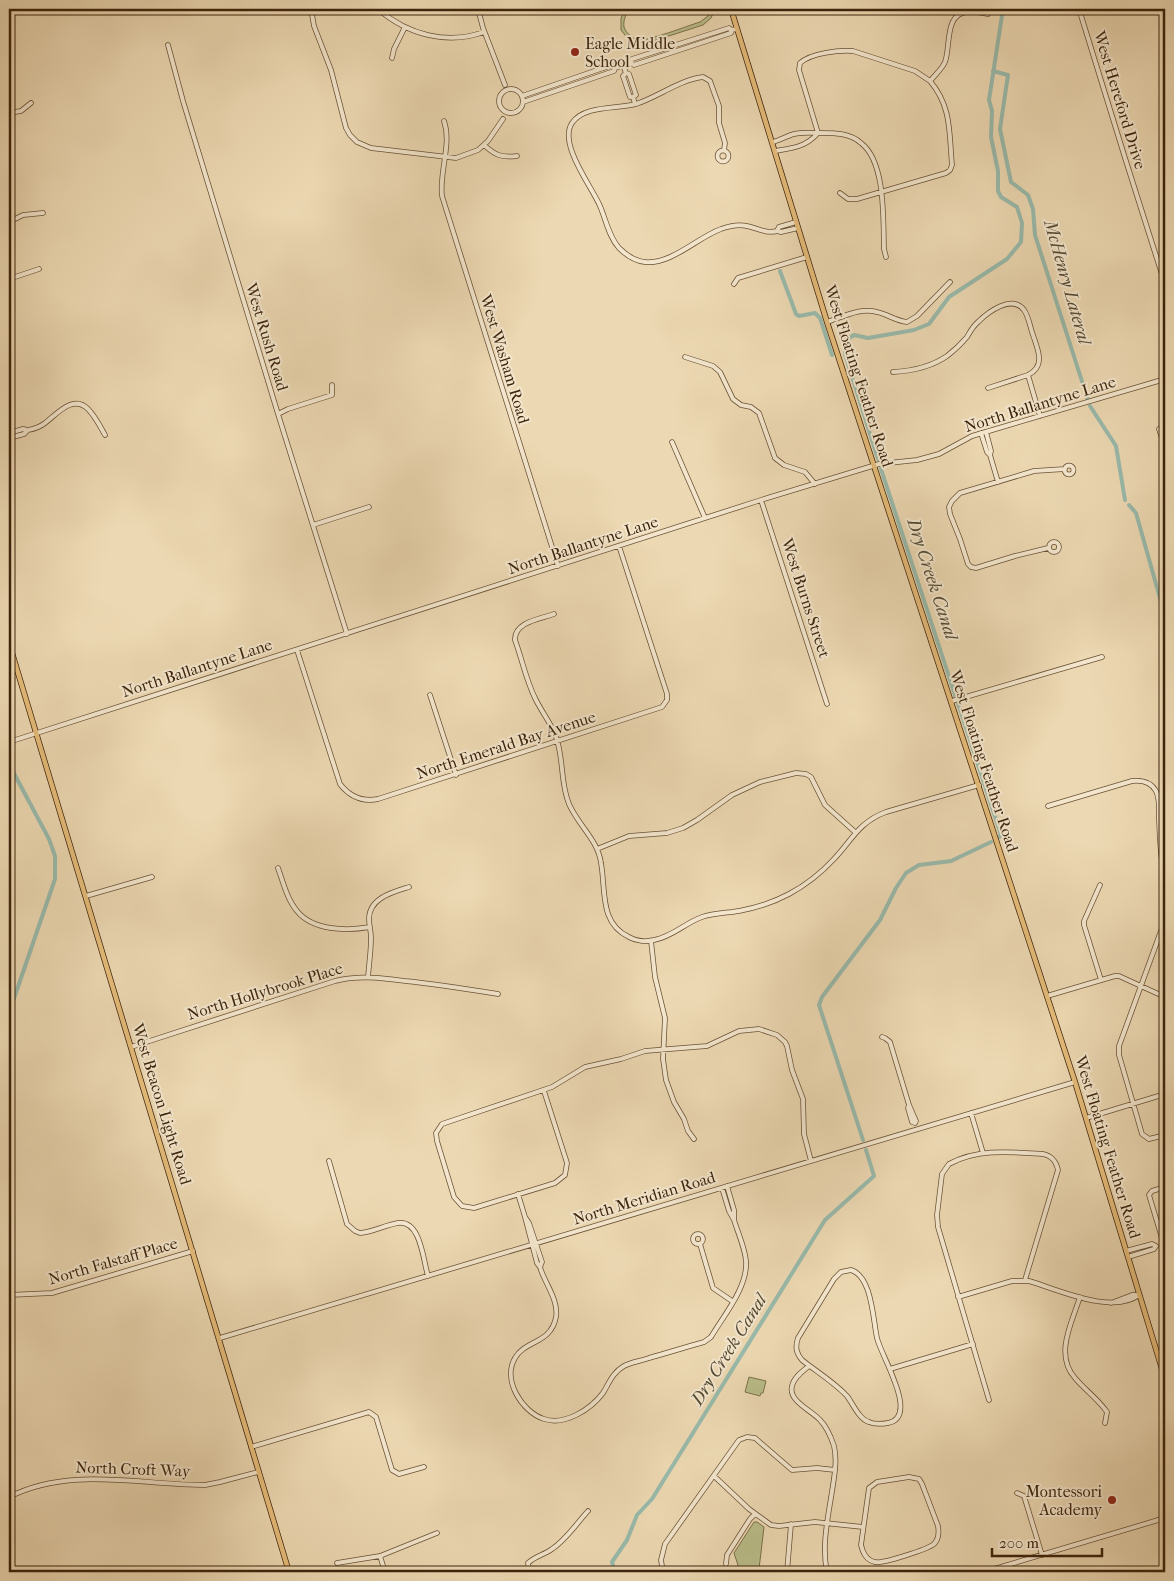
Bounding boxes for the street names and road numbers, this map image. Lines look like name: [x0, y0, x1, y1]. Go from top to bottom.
street label: West Hereford Drive: [1090, 28, 1150, 171]
street label: West Rush Road: [241, 280, 293, 394]
street label: West Floating Feather Road: [820, 282, 897, 470]
street label: West Washam Road: [476, 291, 534, 426]
street label: North Ballantyne Lane: [962, 372, 1118, 436]
street label: North Ballantyne Lane: [505, 512, 661, 578]
street label: West Burns Street: [777, 535, 834, 661]
street label: North Ballantyne Lane: [119, 635, 275, 701]
street label: West Floating Feather Road: [945, 667, 1022, 855]
street label: North Emerald Bay Avenue: [414, 707, 598, 783]
street label: North Hollybrook Place: [185, 958, 345, 1024]
street label: West Beacon Light Road: [128, 1020, 196, 1187]
street label: West Floating Feather Road: [1071, 1052, 1145, 1241]
street label: North Meridian Road: [571, 1167, 718, 1229]
street label: North Falstaff Place: [46, 1233, 180, 1289]
street label: North Croft Way: [75, 1457, 191, 1481]

